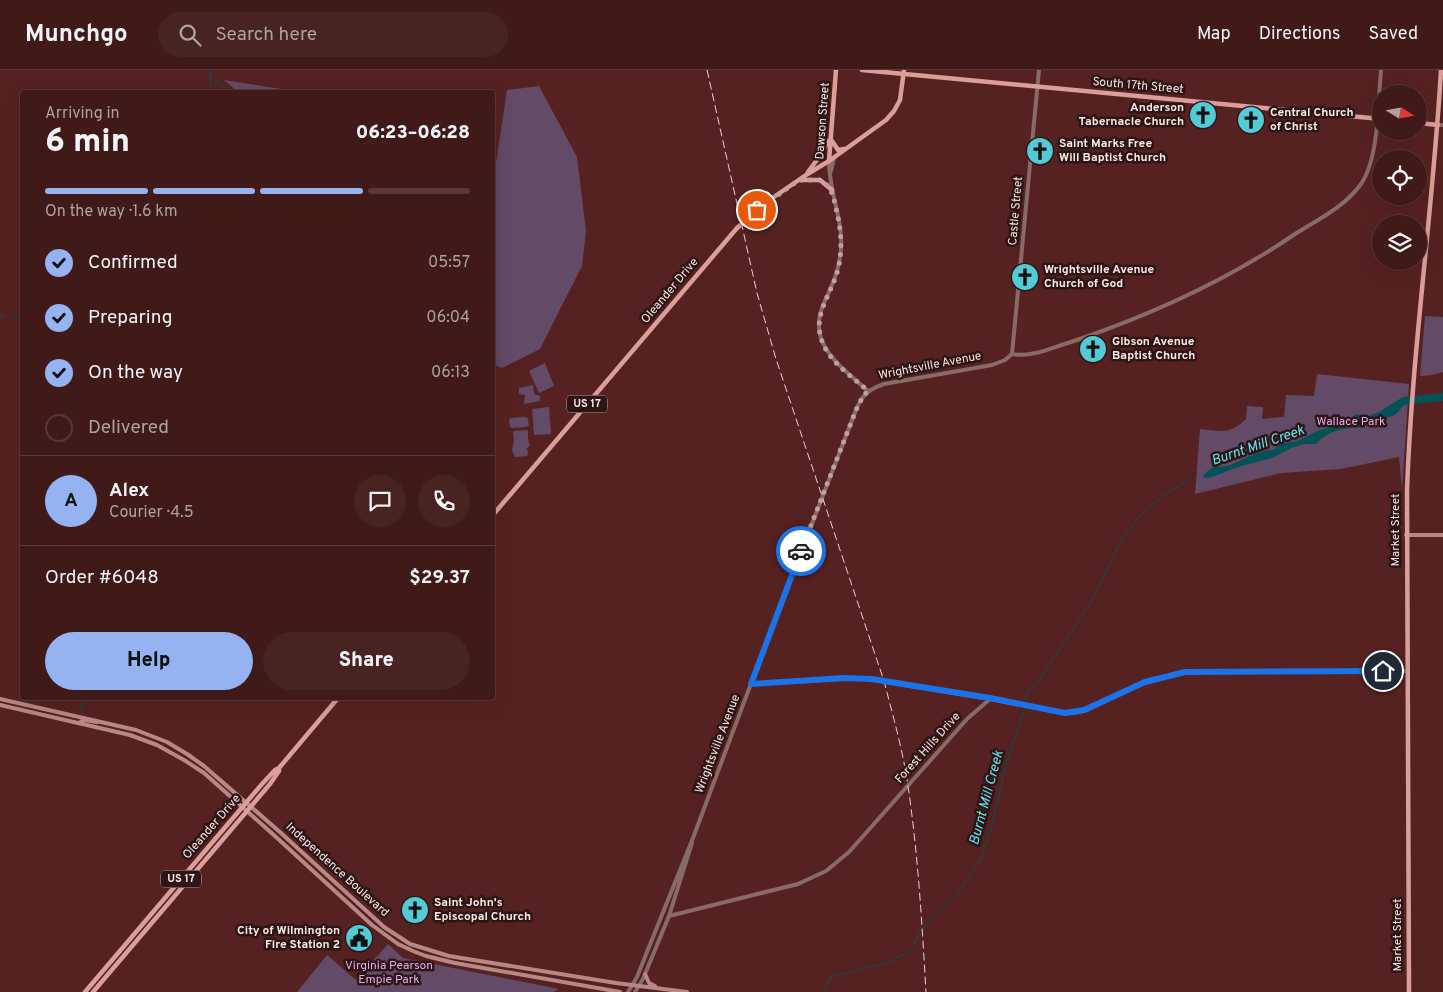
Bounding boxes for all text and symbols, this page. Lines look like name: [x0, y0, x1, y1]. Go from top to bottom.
search box: [158, 12, 508, 57]
text: Munchgo: [25, 20, 128, 50]
icon: search: [176, 21, 204, 49]
text: Search here: [216, 23, 317, 47]
text: Map: [1197, 23, 1231, 46]
text: Directions: [1259, 23, 1341, 46]
text: Saved: [1369, 23, 1418, 46]
street label: South 17th Street: [1092, 74, 1184, 98]
street label: Dawson Street: [812, 82, 834, 160]
north arrow: [1372, 85, 1428, 140]
map controls: [1372, 85, 1427, 270]
place label: Anderson Tabernacle Church: [1079, 100, 1184, 130]
church icon: Anderson Tabernacle Church: [1188, 100, 1218, 130]
text: Arriving in: [45, 104, 120, 124]
church icon: Central Church of Christ: [1236, 105, 1266, 135]
place label: Central Church of Christ: [1270, 105, 1354, 135]
text: 06:23–06:28: [356, 121, 470, 145]
text: 6 min: [45, 123, 130, 163]
church icon: Saint Marks Free Will Baptist Church: [1025, 136, 1055, 166]
place label: Saint Marks Free Will Baptist Church: [1059, 136, 1166, 166]
button: locate: [1372, 150, 1427, 205]
street label: Castle Street: [1005, 176, 1027, 246]
pin: [736, 189, 778, 231]
icon: bag: [743, 196, 771, 224]
text: On the way · 1.6 km: [45, 202, 177, 222]
button: layers: [1372, 215, 1427, 270]
icon: check: [45, 249, 73, 277]
text: Confirmed: [88, 251, 178, 275]
text: 05:57: [428, 253, 470, 273]
street label: Oleander Drive: [638, 255, 702, 327]
church icon: Wrightsville Avenue Church of God: [1010, 262, 1040, 292]
place label: Wrightsville Avenue Church of God: [1044, 262, 1155, 292]
icon: check: [45, 304, 73, 332]
text: Preparing: [88, 306, 172, 330]
text: 06:04: [426, 308, 470, 328]
church icon: Gibson Avenue Baptist Church: [1078, 334, 1108, 364]
place label: Gibson Avenue Baptist Church: [1112, 334, 1195, 364]
street label: Wrightsville Avenue: [877, 348, 983, 384]
icon: check: [45, 359, 73, 387]
text: On the way: [88, 361, 183, 385]
text: 06:13: [431, 363, 470, 383]
road number: US 17: [567, 396, 607, 412]
park label: Wallace Park: [1316, 414, 1386, 430]
text: Delivered: [88, 416, 169, 440]
water label: Burnt Mill Creek: [1209, 422, 1308, 470]
button: chat: [354, 475, 406, 527]
button: phone: [418, 475, 470, 527]
text: Alex: [109, 479, 149, 503]
text: A: [64, 489, 78, 513]
street label: Market Street: [1388, 493, 1404, 567]
text: Courier · 4.5: [109, 503, 194, 523]
courier: [776, 526, 826, 576]
icon: car: [787, 537, 815, 565]
text: Order #6048: [45, 566, 159, 590]
text: $29.37: [409, 566, 470, 590]
button: Help: [45, 632, 253, 690]
button: Share: [263, 632, 470, 690]
pin: [1362, 650, 1404, 692]
icon: home: [1369, 657, 1397, 685]
street label: Wrightsville Avenue: [692, 692, 744, 796]
street label: Forest Hills Drive: [892, 709, 964, 787]
water label: Burnt Mill Creek: [966, 748, 1008, 847]
street label: Oleander Drive: [179, 791, 245, 863]
street label: Independence Boulevard: [282, 819, 392, 921]
road number: US 17: [161, 871, 201, 888]
church icon: Saint John's Episcopal Church: [400, 895, 430, 925]
place label: Saint John's Episcopal Church: [434, 895, 531, 925]
street label: Market Street: [1390, 898, 1406, 972]
place label: City of Wilmington Fire Station 2: [237, 923, 340, 953]
public building icon: City of Wilmington Fire Station 2: [344, 923, 374, 953]
park label: Virginia Pearson Empie Park: [345, 958, 433, 988]

